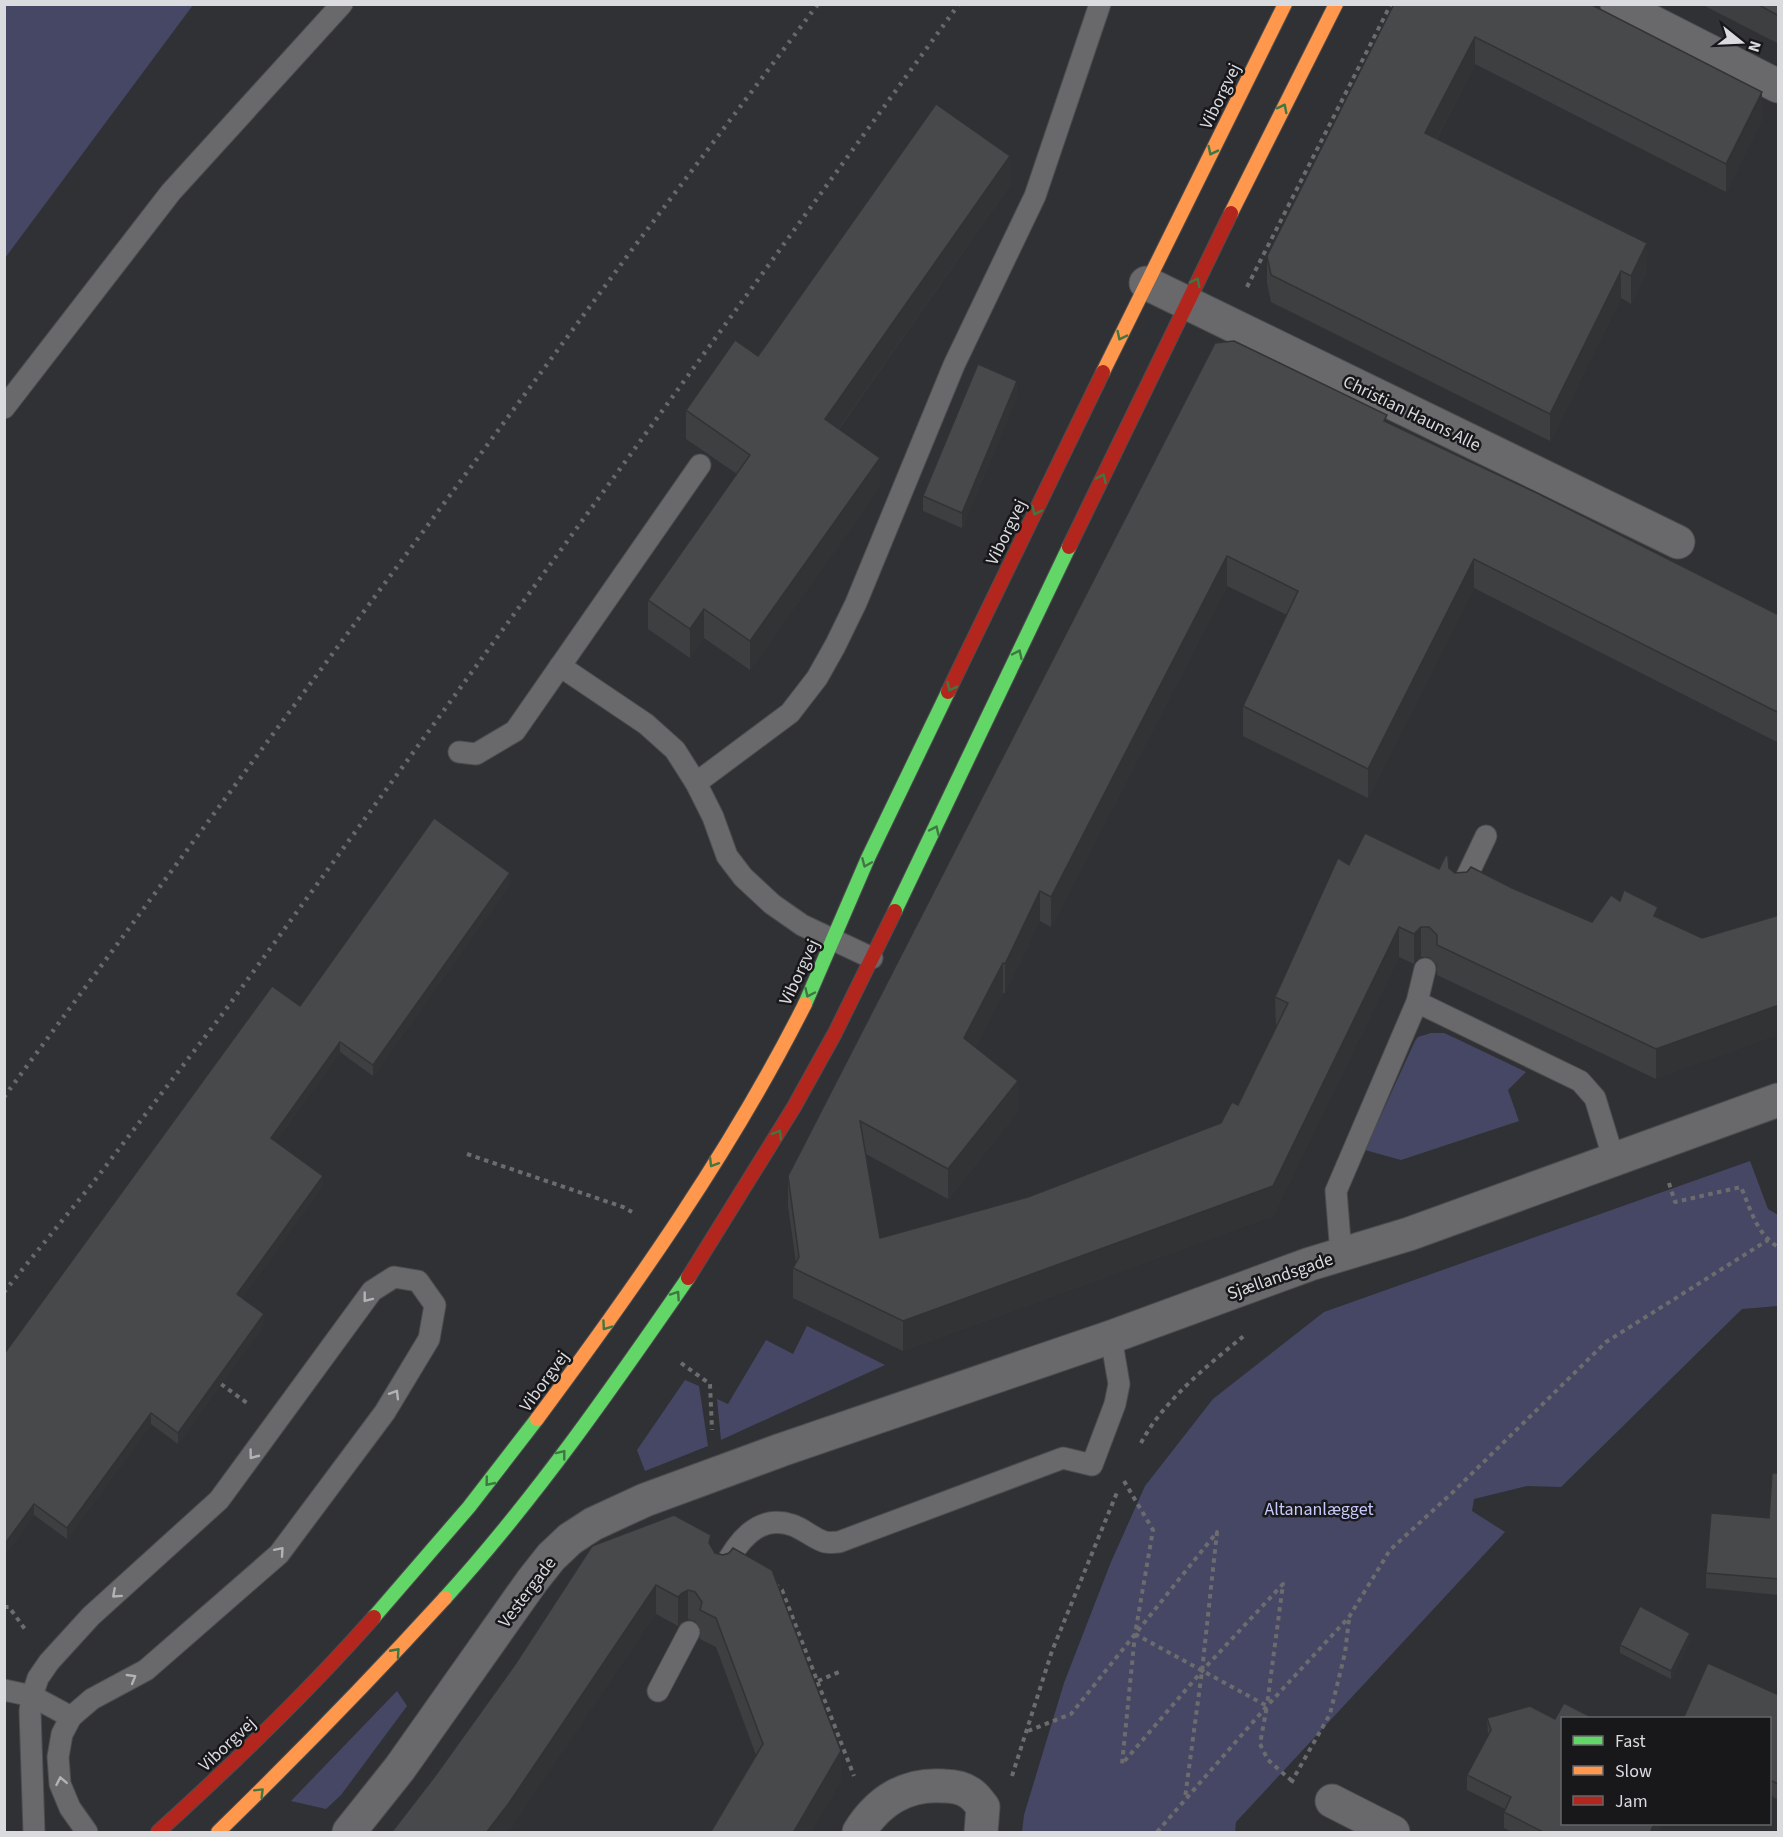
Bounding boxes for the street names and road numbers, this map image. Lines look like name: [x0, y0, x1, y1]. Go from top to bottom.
street label: Viborgvej: [1194, 59, 1247, 133]
street label: Christian Hauns Alle: [1339, 369, 1485, 458]
street label: Viborgvej: [980, 495, 1033, 569]
street label: Viborgvej: [773, 935, 826, 1009]
street label: Sjællandsgade: [1224, 1247, 1337, 1306]
street label: Viborgvej: [514, 1346, 575, 1417]
street label: Vestergade: [493, 1552, 562, 1633]
street label: Viborgvej: [193, 1711, 262, 1777]

